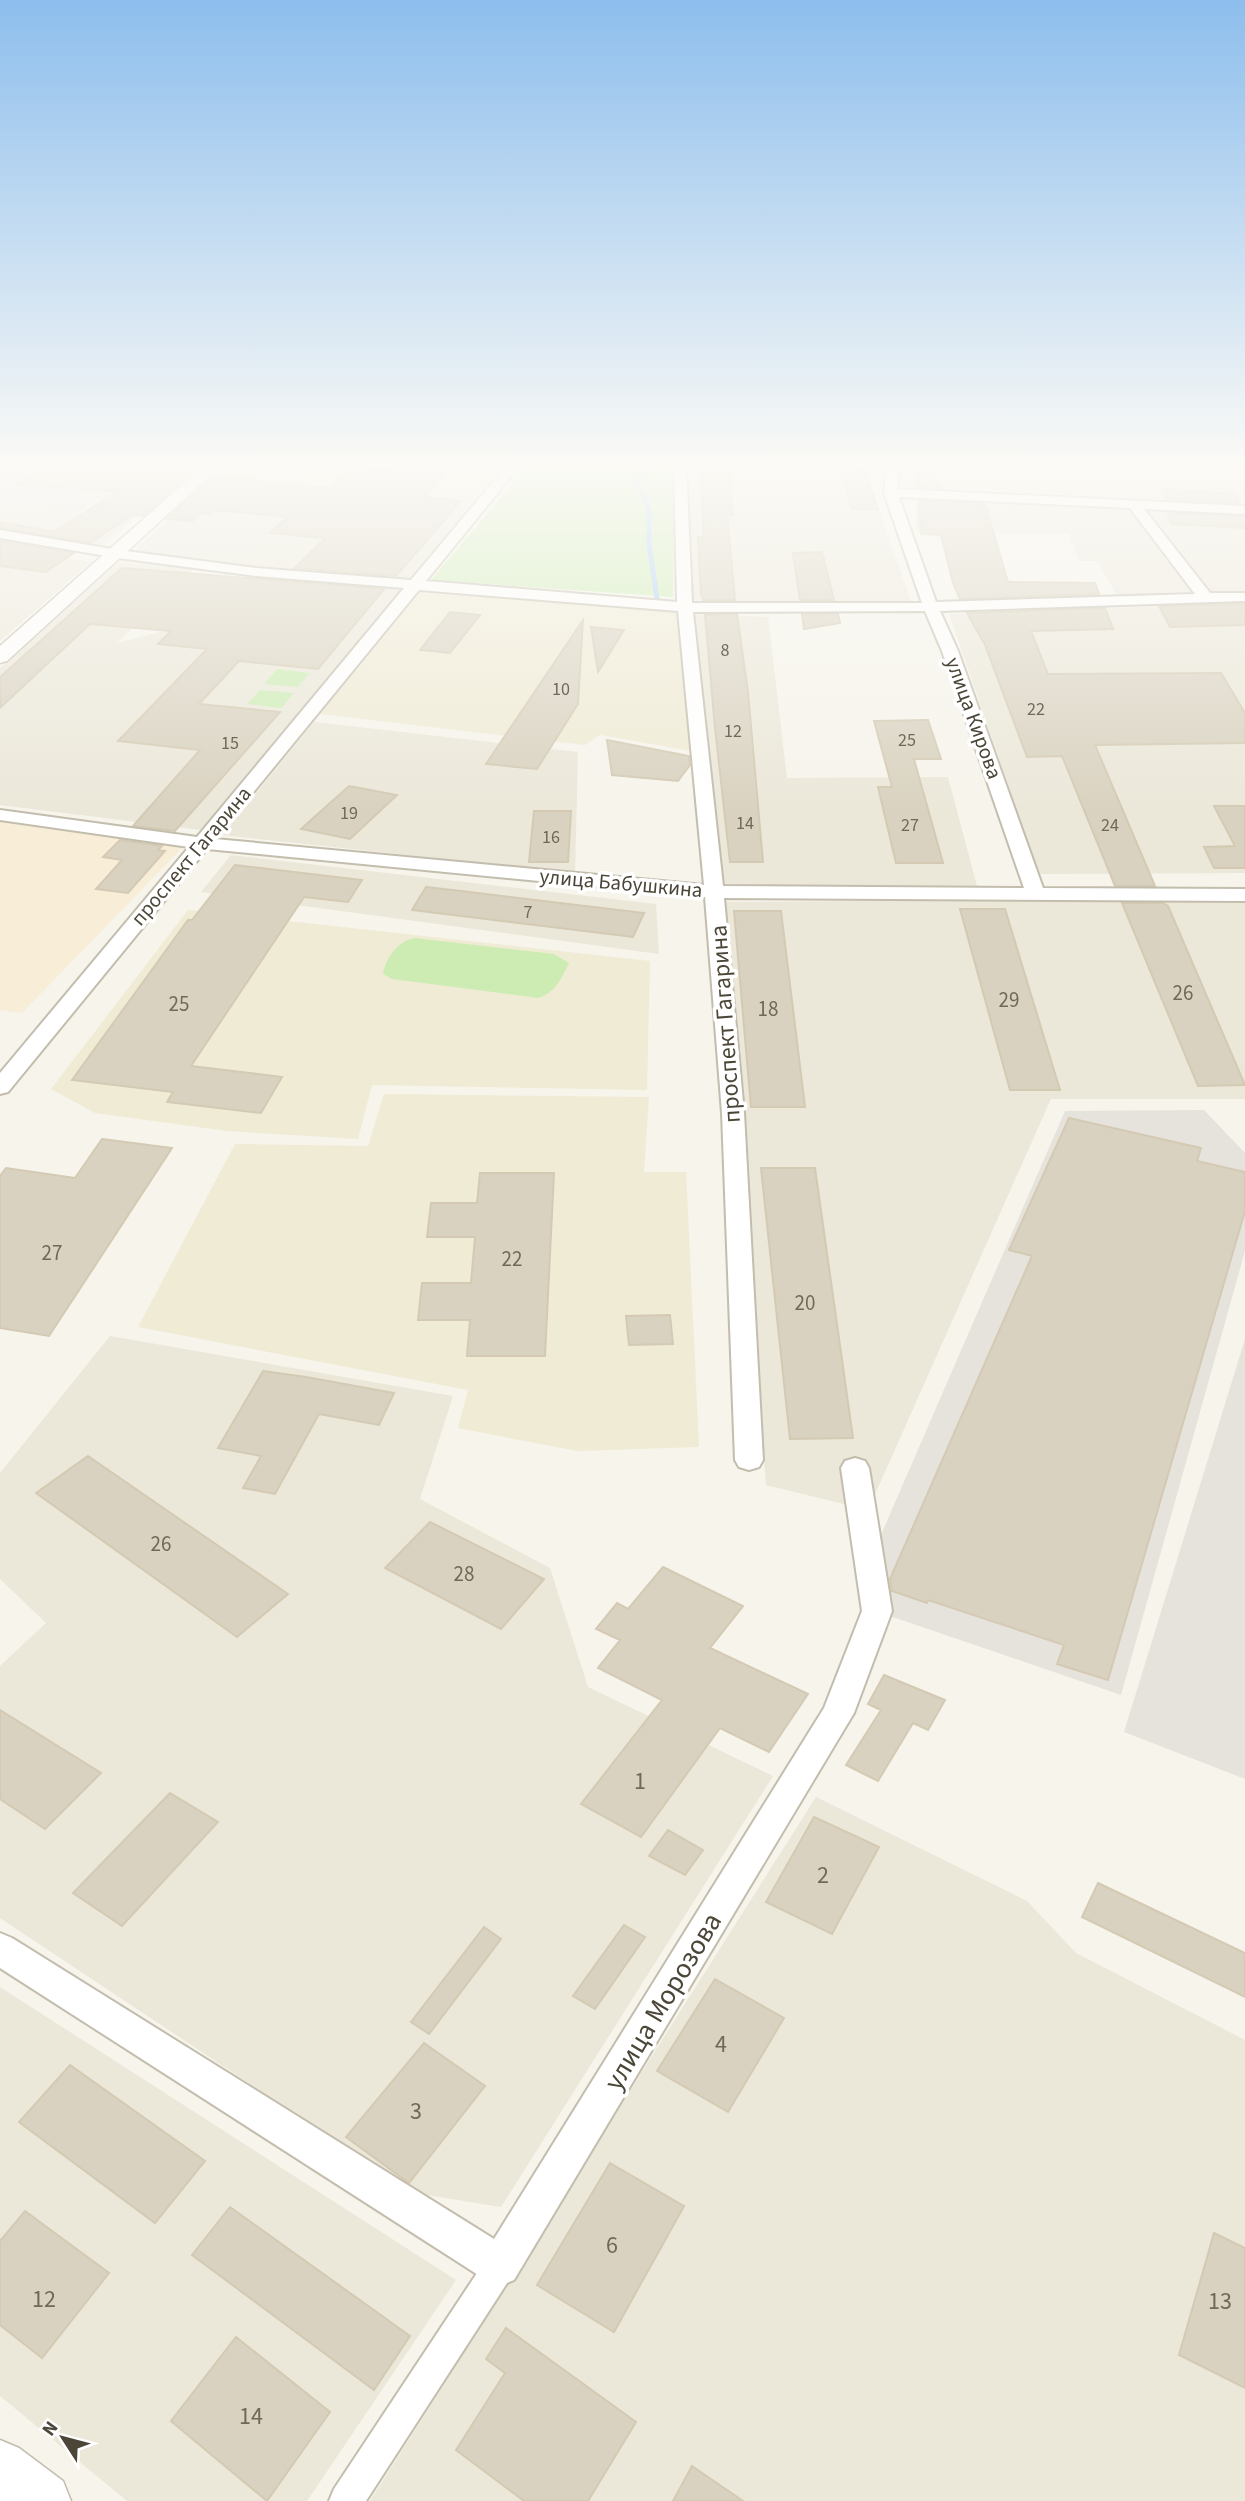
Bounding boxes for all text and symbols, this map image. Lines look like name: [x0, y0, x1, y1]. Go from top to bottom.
house number: 8: [721, 638, 730, 663]
street label: улица Кирова: [938, 653, 1010, 783]
house number: 10: [552, 677, 570, 702]
house number: 22: [1027, 697, 1045, 722]
house number: 12: [724, 719, 742, 744]
house number: 25: [898, 728, 916, 753]
house number: 15: [221, 731, 239, 756]
street label: проспект Гагарина: [124, 780, 258, 932]
house number: 19: [340, 801, 358, 826]
house number: 14: [736, 811, 754, 836]
house number: 27: [901, 813, 919, 838]
house number: 24: [1101, 813, 1119, 838]
house number: 16: [542, 825, 560, 850]
street label: улица Бабушкина: [538, 861, 704, 905]
house number: 7: [524, 900, 533, 925]
street label: проспект Гагарина: [701, 924, 750, 1124]
house number: 26: [1173, 978, 1193, 1008]
house number: 29: [999, 985, 1019, 1015]
house number: 25: [169, 989, 189, 1019]
house number: 18: [758, 994, 778, 1024]
house number: 27: [42, 1238, 62, 1268]
house number: 22: [502, 1244, 522, 1274]
house number: 20: [795, 1288, 815, 1318]
house number: 26: [151, 1529, 171, 1559]
house number: 28: [454, 1559, 474, 1589]
house number: 1: [634, 1764, 646, 1799]
house number: 2: [817, 1858, 829, 1893]
street label: улица Морозова: [594, 1905, 732, 2098]
house number: 4: [715, 2027, 727, 2062]
house number: 3: [410, 2094, 422, 2129]
house number: 6: [606, 2228, 618, 2263]
house number: 12: [32, 2282, 56, 2317]
house number: 13: [1208, 2284, 1232, 2319]
house number: 14: [239, 2399, 263, 2434]
north arrow: [28, 2403, 98, 2473]
text: N: [36, 2416, 65, 2442]

